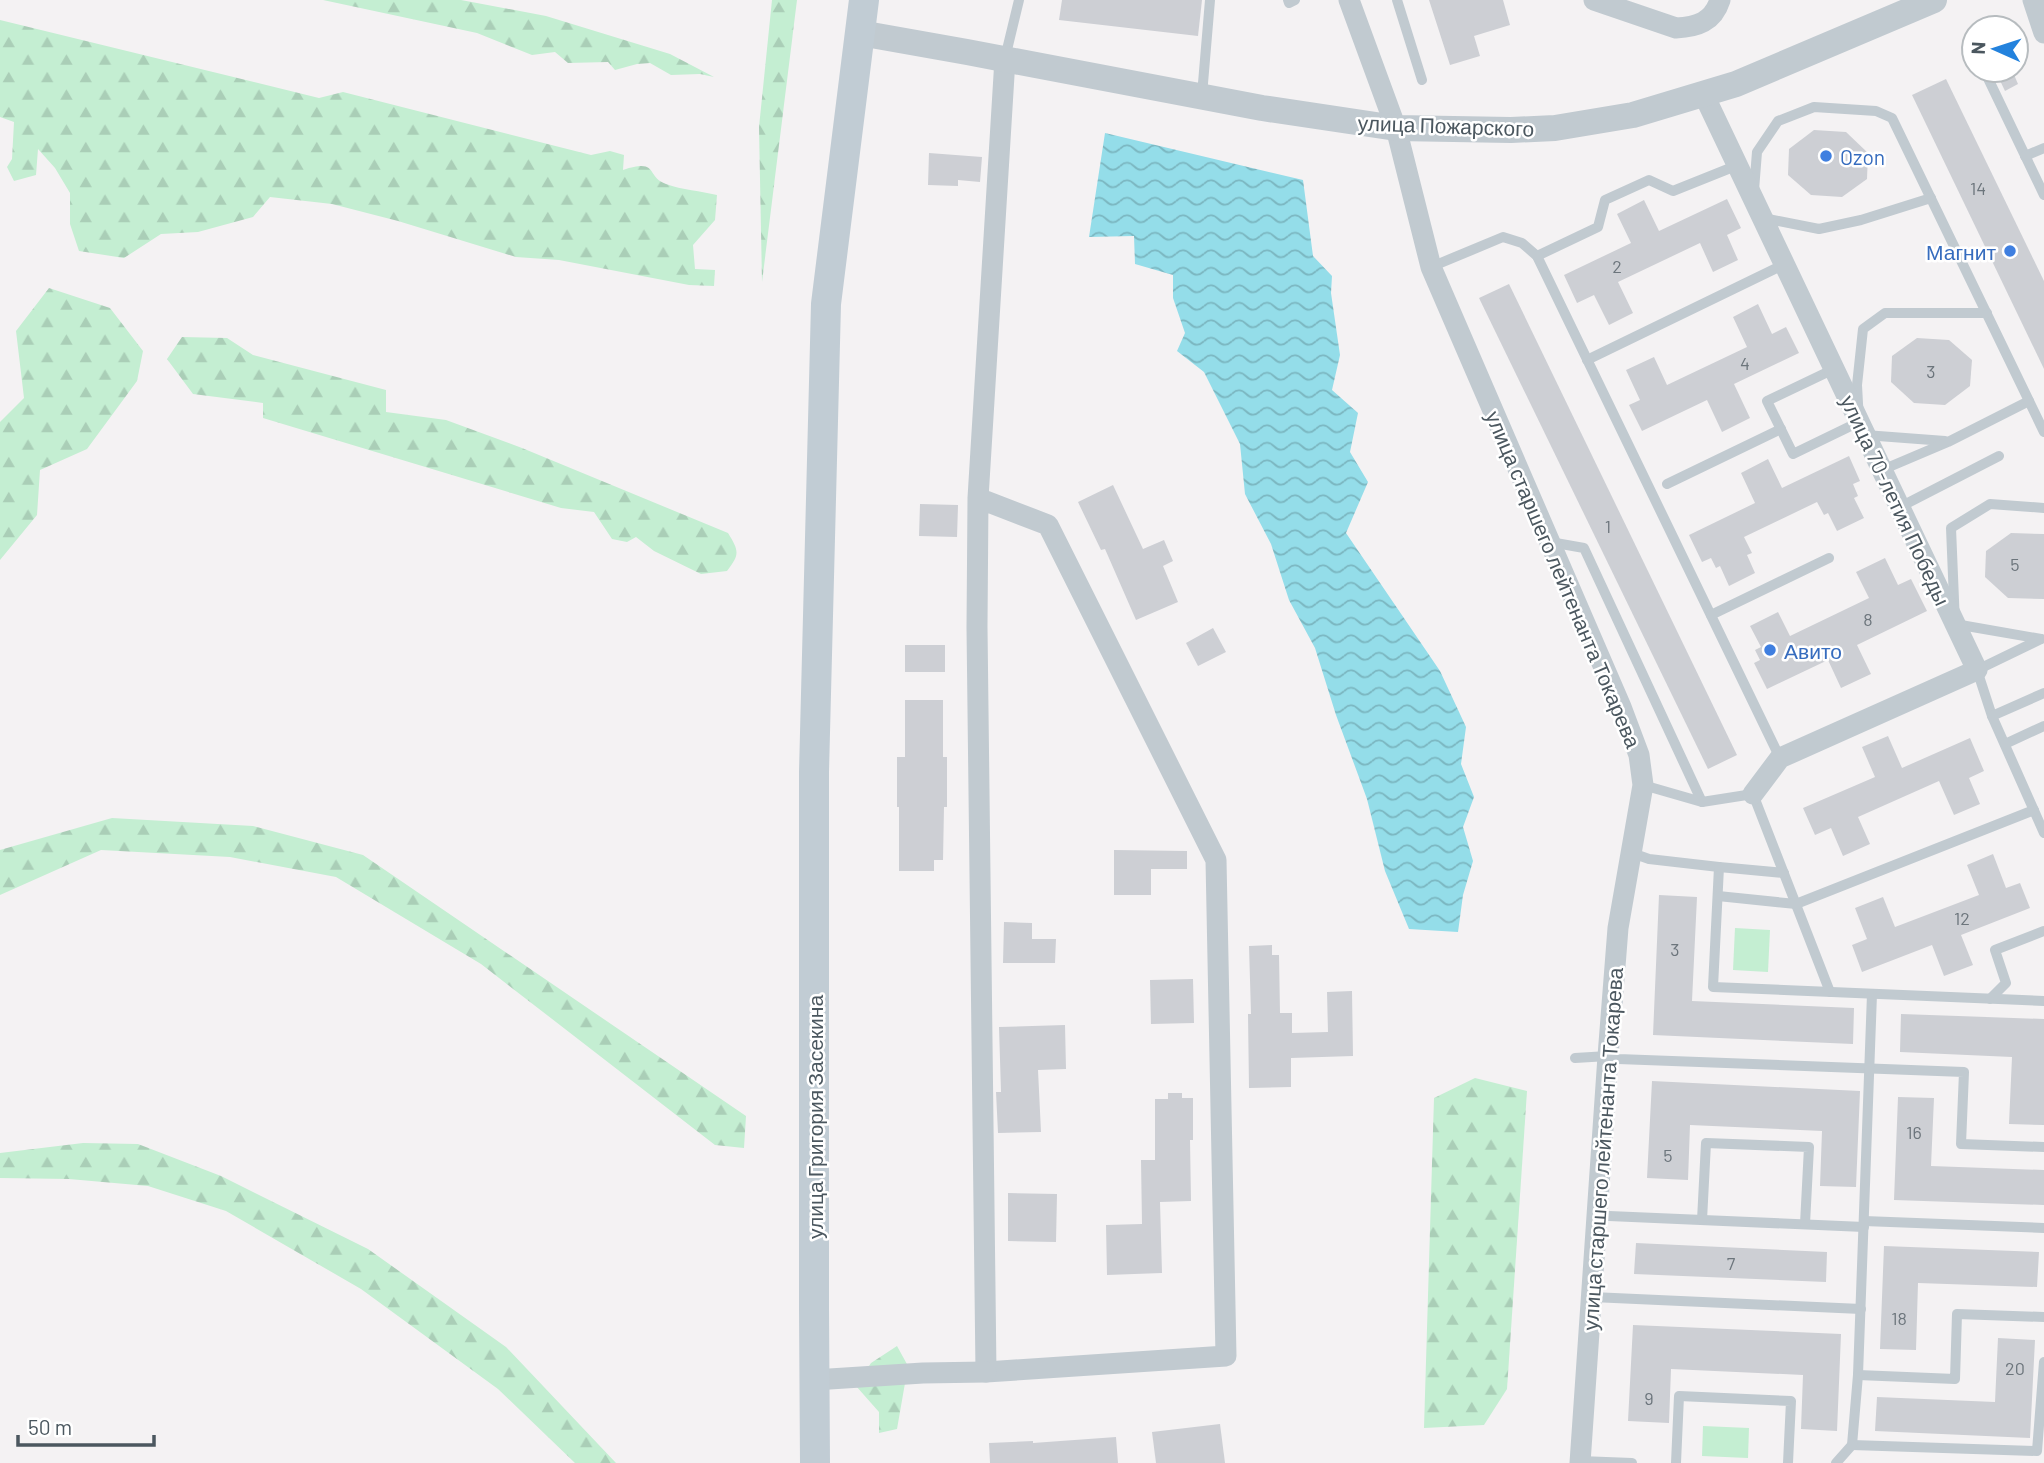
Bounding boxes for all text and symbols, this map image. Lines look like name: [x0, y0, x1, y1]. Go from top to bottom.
north arrow: [1960, 14, 2030, 84]
text: N: [1966, 41, 1989, 55]
street label: улица Пожарского: [1357, 109, 1535, 141]
place label: Ozon: [1840, 144, 1885, 169]
marker: Ozon: [1818, 148, 1834, 164]
house number: 14: [1970, 177, 1986, 199]
place label: Магнит: [1926, 239, 1996, 264]
marker: Магнит: [2002, 243, 2018, 259]
house number: 2: [1612, 255, 1622, 277]
house number: 4: [1740, 352, 1750, 374]
house number: 3: [1926, 360, 1936, 382]
street label: улица 70-летия Победы: [1836, 391, 1956, 609]
street label: улица старшего лейтенанта Токарева: [1481, 407, 1647, 752]
house number: 1: [1605, 515, 1611, 537]
house number: 5: [2010, 553, 2020, 575]
house number: 8: [1863, 608, 1873, 630]
place label: Авито: [1784, 638, 1842, 663]
marker: Авито: [1762, 642, 1778, 658]
house number: 12: [1954, 907, 1970, 929]
house number: 3: [1670, 938, 1680, 960]
street label: улица старшего лейтенанта Токарева: [1577, 966, 1627, 1331]
street label: улица Григория Засекина: [802, 995, 827, 1239]
house number: 16: [1906, 1121, 1922, 1143]
house number: 5: [1663, 1144, 1673, 1166]
house number: 7: [1727, 1252, 1736, 1274]
house number: 18: [1891, 1307, 1907, 1329]
house number: 20: [2005, 1357, 2025, 1379]
house number: 9: [1644, 1387, 1654, 1409]
scale bar: [18, 1404, 154, 1448]
text: 50 m: [28, 1414, 72, 1439]

